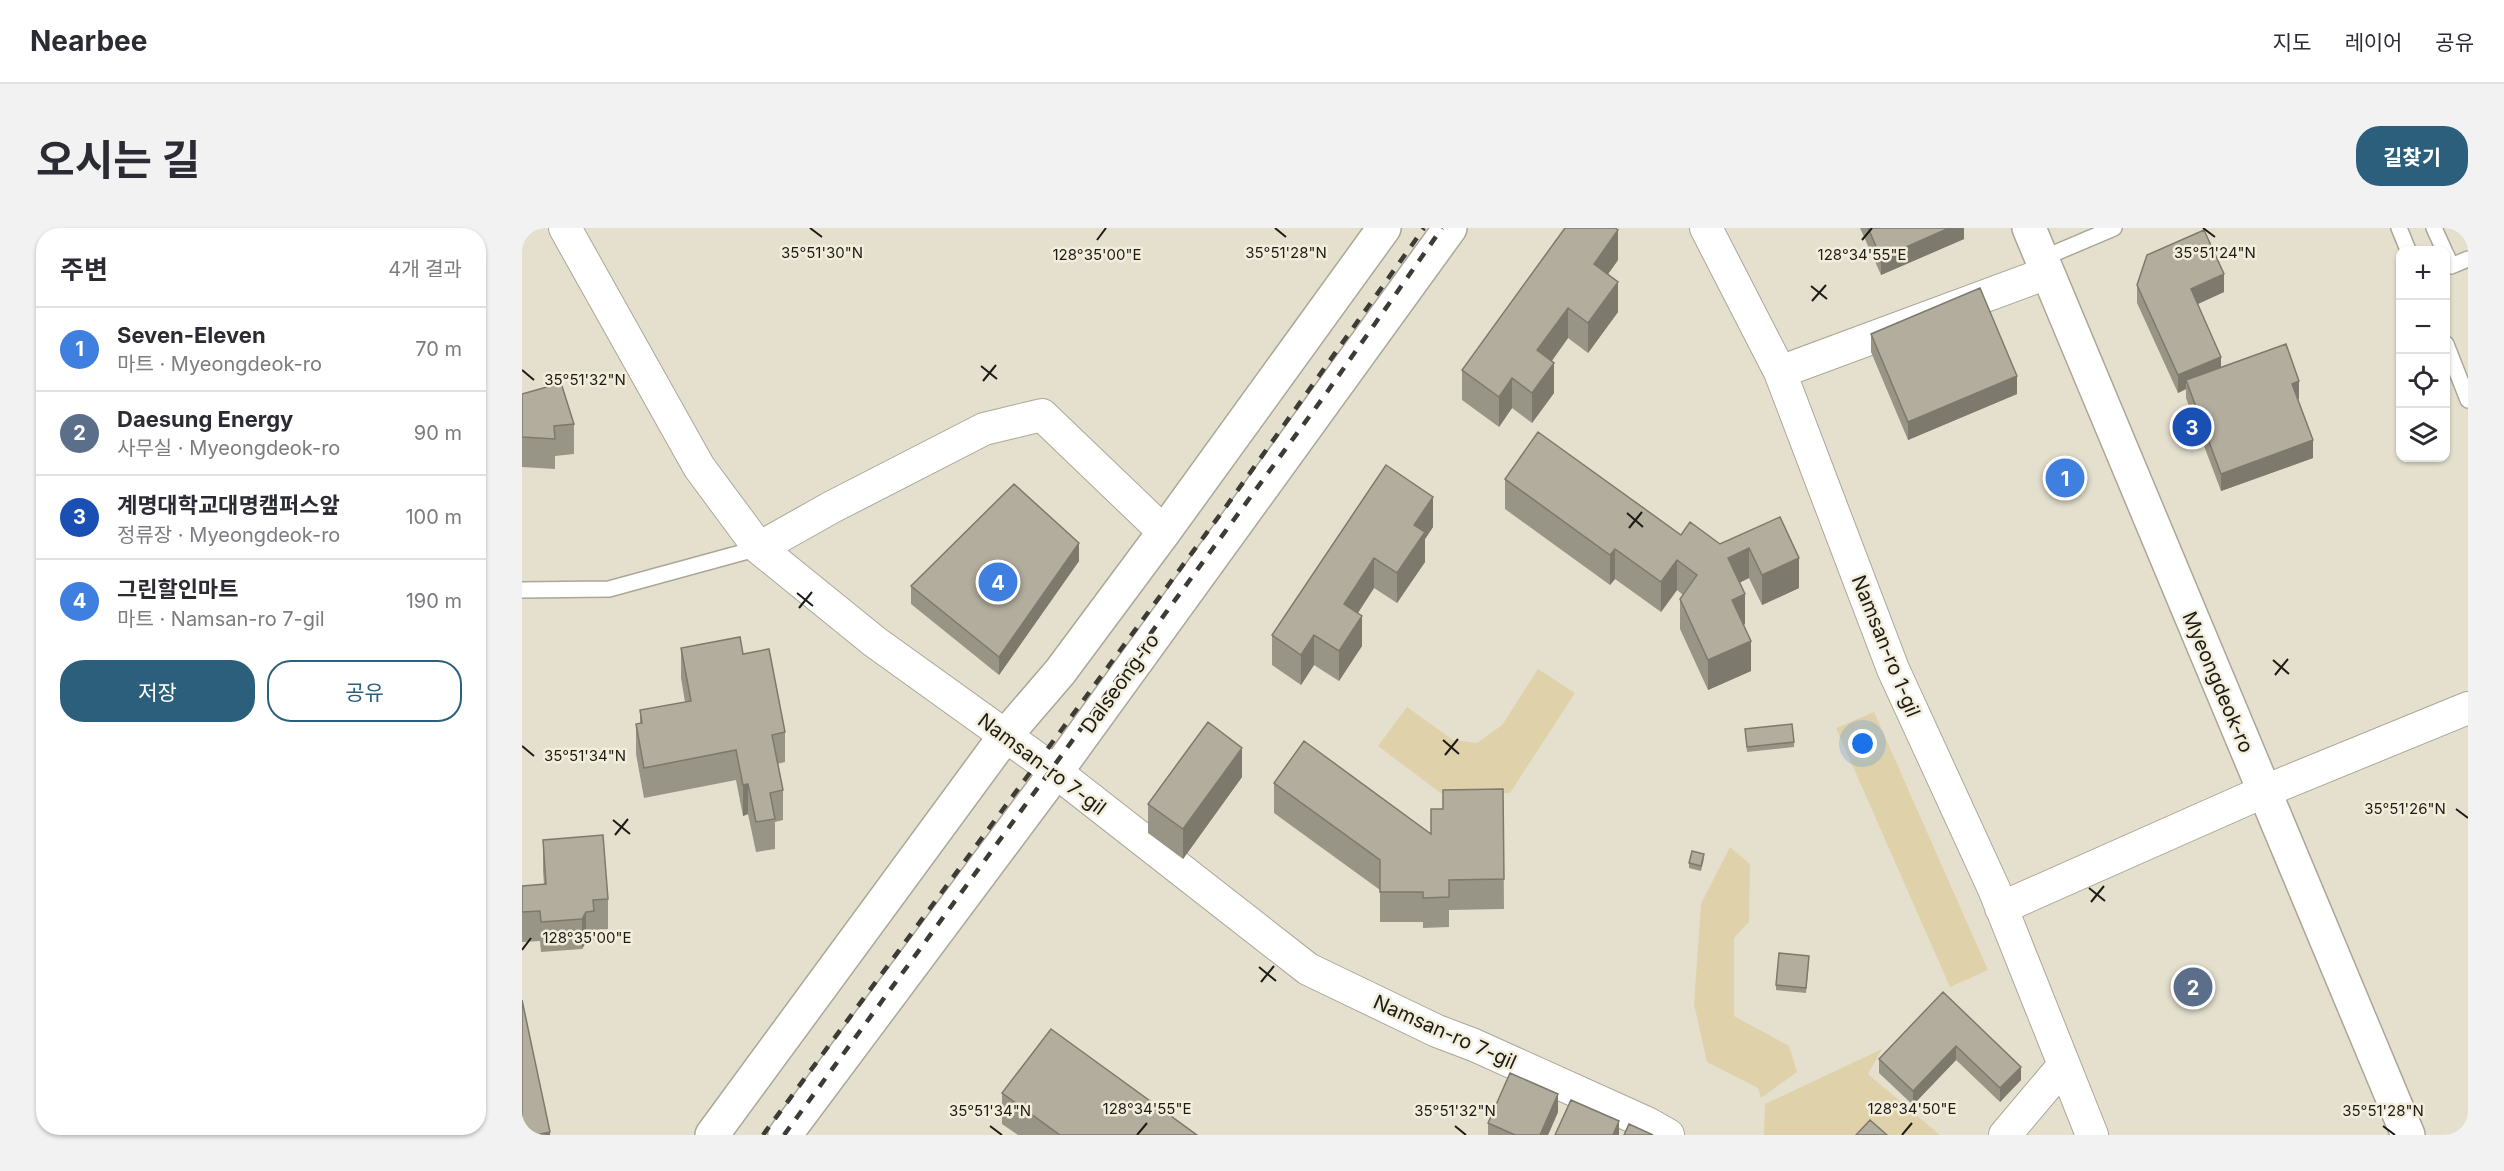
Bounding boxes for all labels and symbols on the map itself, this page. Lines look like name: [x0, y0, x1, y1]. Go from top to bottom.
text: 35°51'30"N: [781, 243, 863, 262]
text: 35°51'28"N: [1245, 243, 1327, 262]
text: 35°51'24"N: [2174, 243, 2256, 262]
text: 128°35'00"E: [1053, 245, 1141, 264]
text: 128°34'55"E: [1818, 245, 1906, 264]
text: 35°51'32"N: [544, 370, 626, 389]
pin: 3: [2172, 404, 2212, 450]
pin: 1: [2046, 456, 2084, 500]
pin: 4: [978, 560, 1018, 604]
street label: Namsan-ro 1-gil: [1847, 572, 1925, 720]
street label: Myeongdeok-ro: [2177, 608, 2259, 756]
street label: Dalseong-ro: [1076, 629, 1164, 737]
street label: Namsan-ro 7-gil: [973, 708, 1111, 820]
your location: [1848, 729, 1877, 758]
text: 35°51'34"N: [544, 746, 626, 765]
text: 35°51'26"N: [2364, 799, 2446, 818]
text: 128°35'00"E: [543, 928, 631, 947]
pin: 2: [2174, 964, 2212, 1010]
street label: Namsan-ro 7-gil: [1370, 990, 1520, 1074]
text: 128°34'55"E: [1103, 1099, 1191, 1118]
text: 128°34'50"E: [1867, 1099, 1957, 1118]
text: 35°51'34"N: [949, 1101, 1031, 1120]
text: 35°51'32"N: [1414, 1101, 1496, 1120]
text: 35°51'28"N: [2342, 1101, 2424, 1120]

